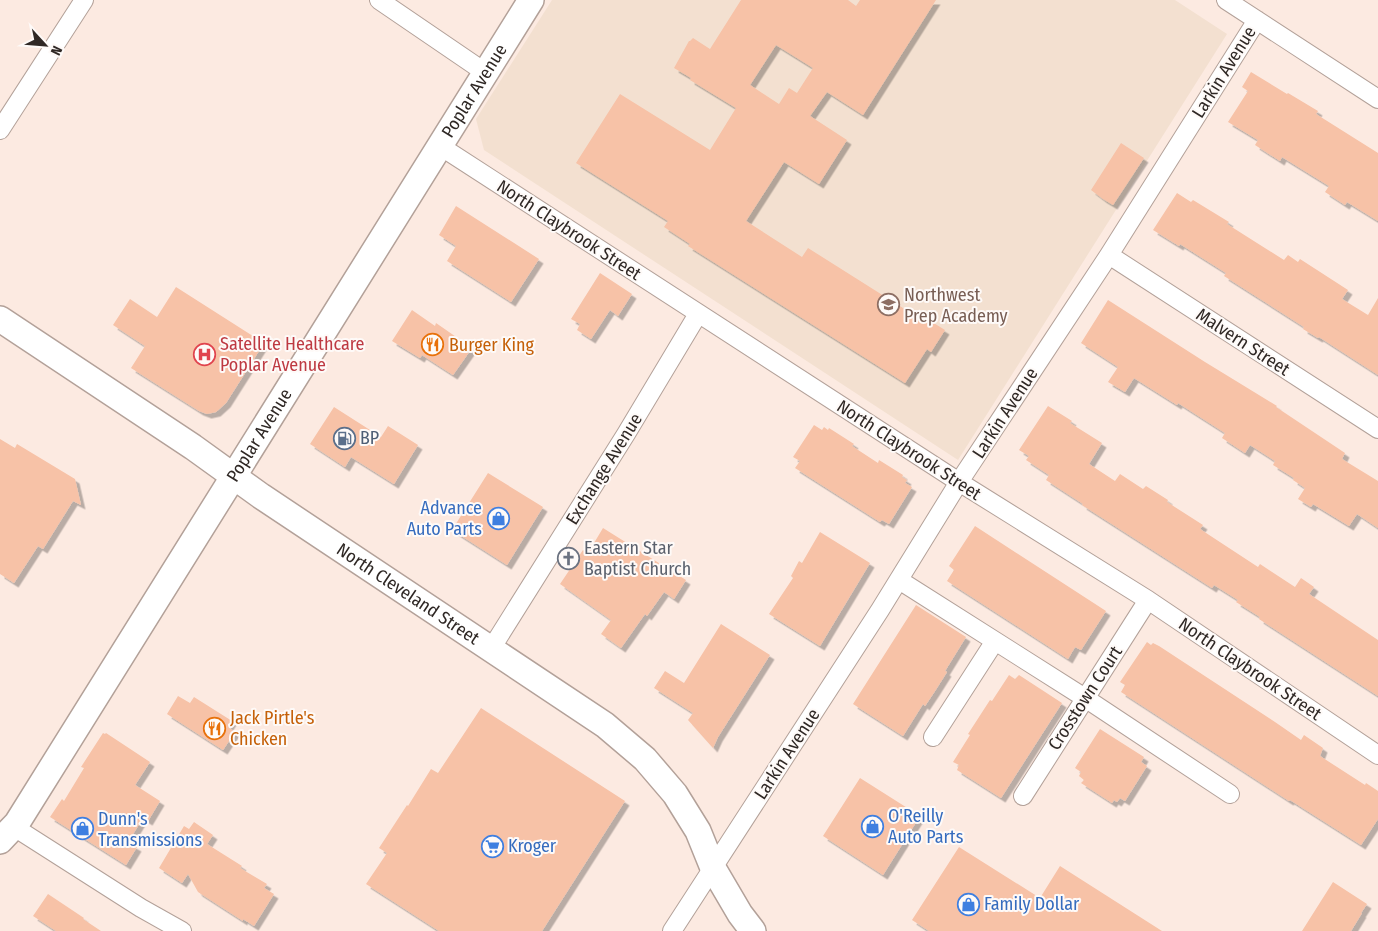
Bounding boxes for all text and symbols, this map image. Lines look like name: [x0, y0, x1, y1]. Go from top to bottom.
north arrow: [20, 20, 70, 70]
street label: Larkin Avenue: [1187, 22, 1261, 122]
street label: Poplar Avenue: [437, 40, 512, 142]
text: N: [47, 43, 66, 58]
street label: North Claybrook Street: [493, 175, 645, 285]
place label: Northwest Prep Academy: [904, 284, 1008, 327]
school or university icon: Northwest Prep Academy: [876, 293, 900, 317]
street label: Malvern Street: [1192, 304, 1294, 380]
place label: Satellite Healthcare Poplar Avenue: [220, 333, 365, 376]
restaurant icon: Burger King: [421, 333, 445, 357]
place label: Burger King: [449, 334, 534, 356]
hospital icon: Satellite Healthcare Poplar Avenue: [192, 342, 216, 366]
street label: Larkin Avenue: [968, 363, 1043, 462]
street label: Poplar Avenue: [222, 384, 297, 486]
street label: North Claybrook Street: [833, 395, 985, 505]
street label: Exchange Avenue: [561, 409, 647, 529]
fuel station icon: BP: [332, 426, 356, 450]
place label: BP: [360, 427, 379, 449]
place label: Advance Auto Parts: [407, 497, 482, 540]
shop icon: Advance Auto Parts: [486, 506, 510, 530]
place label: Eastern Star Baptist Church: [584, 537, 691, 580]
street label: North Cleveland Street: [332, 538, 484, 649]
church icon: Eastern Star Baptist Church: [556, 546, 580, 570]
street label: North Claybrook Street: [1174, 613, 1326, 725]
street label: Crosstown Court: [1043, 642, 1127, 754]
street label: Larkin Avenue: [750, 704, 825, 803]
place label: Jack Pirtle's Chicken: [230, 707, 315, 750]
restaurant icon: Jack Pirtle's Chicken: [202, 716, 226, 740]
place label: O'Reilly Auto Parts: [888, 805, 964, 848]
place label: Dunn's Transmissions: [98, 808, 203, 851]
shop icon: O'Reilly Auto Parts: [860, 814, 884, 838]
shop icon: Dunn's Transmissions: [70, 817, 94, 841]
supermarket icon: Kroger: [480, 834, 504, 858]
place label: Kroger: [508, 835, 557, 857]
shop icon: Family Dollar: [956, 892, 980, 916]
place label: Family Dollar: [984, 893, 1080, 915]

